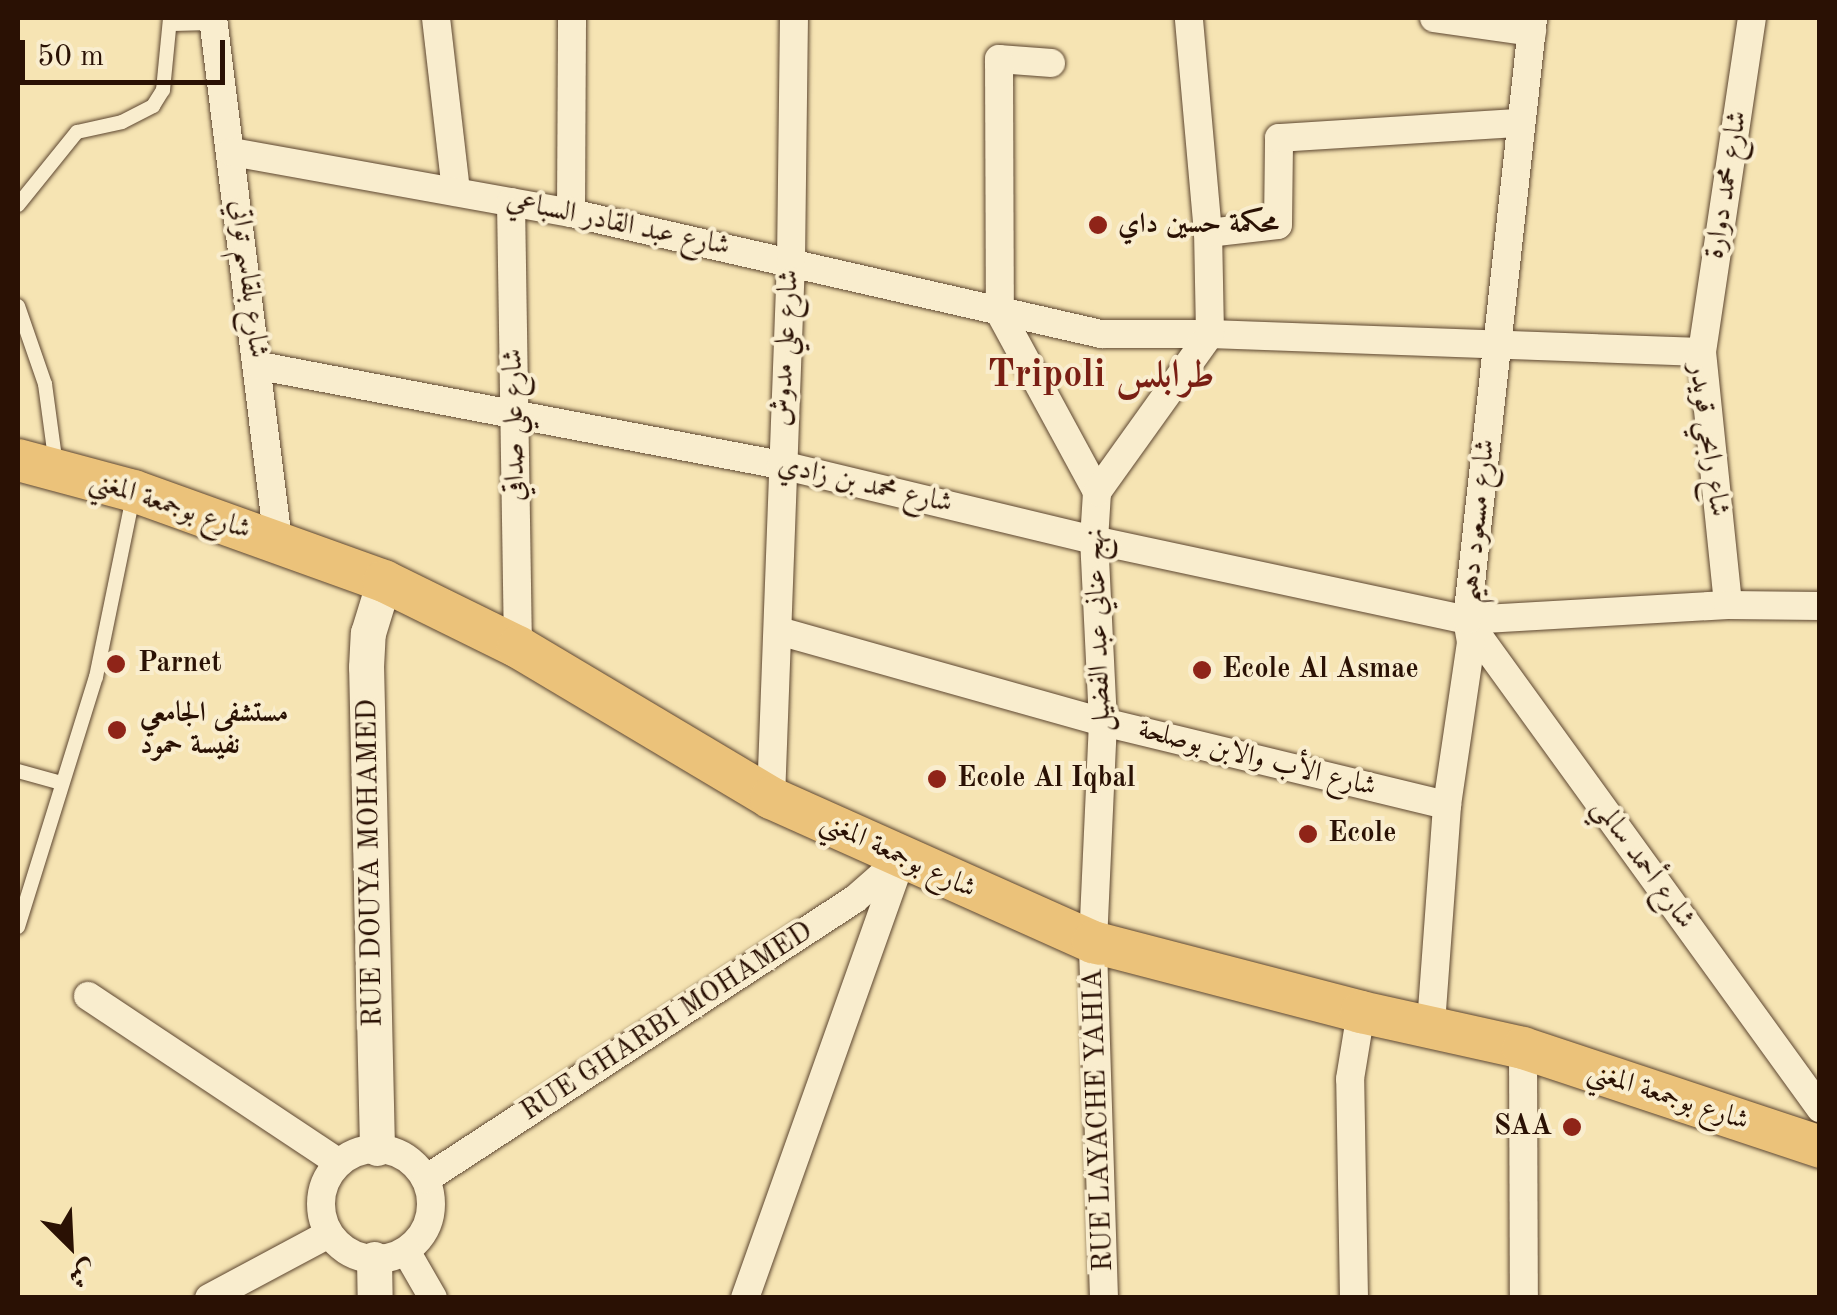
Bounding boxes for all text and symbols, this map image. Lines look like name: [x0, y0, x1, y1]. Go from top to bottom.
scale bar: [25, 20, 230, 82]
text: 50 m: [37, 42, 104, 72]
street label: شارع محمد دوارة: [1699, 109, 1755, 261]
street label: شارع عبد القادر السباعي: [503, 184, 733, 264]
street label: شارع بلقاسم تواتي: [222, 198, 274, 360]
place label: محكمة حسين داي: [1118, 208, 1279, 242]
marker: محكمة حسين داي: [1087, 214, 1109, 236]
street label: شارع علي مدوش: [765, 269, 807, 427]
street label: شارع علي صداقي: [497, 348, 533, 502]
district label: Tripoli طرابلس: [988, 354, 1214, 400]
street label: شاع رابحي قويدر: [1681, 361, 1735, 519]
street label: شارع مسعود دهيم: [1453, 437, 1503, 605]
street label: شارع محمد بن زادي: [775, 449, 955, 521]
street label: شارع بوجمعة المغني: [85, 464, 255, 548]
street label: نهج عناني عبد الفضيل: [1079, 528, 1119, 732]
place label: Parnet: [138, 647, 222, 681]
marker: Parnet: [103, 651, 129, 677]
place label: Ecole Al Asmae: [1222, 653, 1419, 687]
marker: Ecole Al Asmae: [1191, 659, 1213, 681]
place label: مستشفى الجامعي نفيسة حمود: [140, 697, 288, 763]
street label: RUE DOUYA MOHAMED: [351, 699, 391, 1027]
street label: شارع الأب والابن بوصلحة: [1135, 713, 1379, 805]
marker: مستشفى الجامعي نفيسة حمود: [104, 717, 130, 743]
place label: Ecole Al Iqbal: [957, 762, 1135, 796]
marker: Ecole Al Iqbal: [926, 768, 948, 790]
street label: شارع أحمد سالمي: [1584, 792, 1702, 936]
street label: شارع بوجمعة المغني: [815, 805, 981, 907]
place label: Ecole: [1328, 817, 1396, 851]
marker: Ecole: [1297, 823, 1319, 845]
street label: RUE GHARBI MOHAMED: [515, 915, 819, 1129]
street label: RUE LAYACHE YAHIA: [1077, 968, 1121, 1272]
street label: شارع بوجمعة المغني: [1583, 1055, 1753, 1139]
place label: SAA: [1494, 1110, 1552, 1144]
marker: SAA: [1561, 1116, 1583, 1138]
north arrow: [20, 1195, 120, 1295]
text: ش: [64, 1254, 101, 1291]

